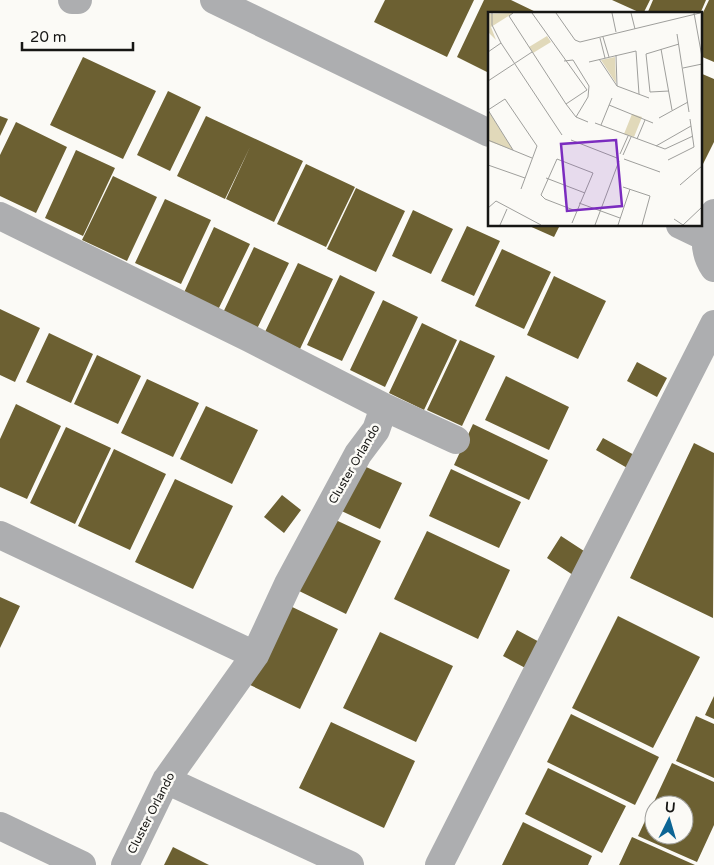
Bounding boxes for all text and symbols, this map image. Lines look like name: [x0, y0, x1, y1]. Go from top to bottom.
inset map: [488, 12, 702, 226]
scale bar: [22, 20, 134, 52]
text: 20 m: [30, 28, 67, 46]
street label: Cluster Orlando: [326, 422, 382, 506]
street label: Cluster Orlando: [124, 770, 178, 856]
north arrow: [644, 795, 694, 845]
text: U: [664, 799, 676, 816]

